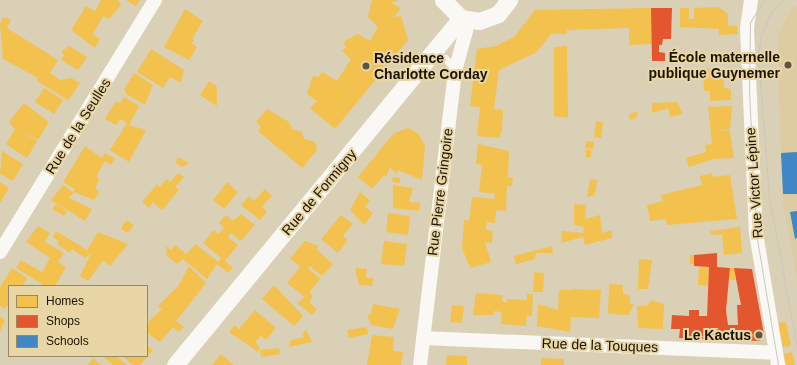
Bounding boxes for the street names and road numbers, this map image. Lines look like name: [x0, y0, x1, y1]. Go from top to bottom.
street label: Rue de la Seulles: [42, 75, 114, 177]
street label: Rue Pierre Gringoire: [424, 127, 456, 257]
street label: Rue Victor Lépine: [742, 127, 766, 239]
street label: Rue de Formigny: [278, 145, 360, 239]
street label: Rue de la Touques: [541, 335, 659, 355]

